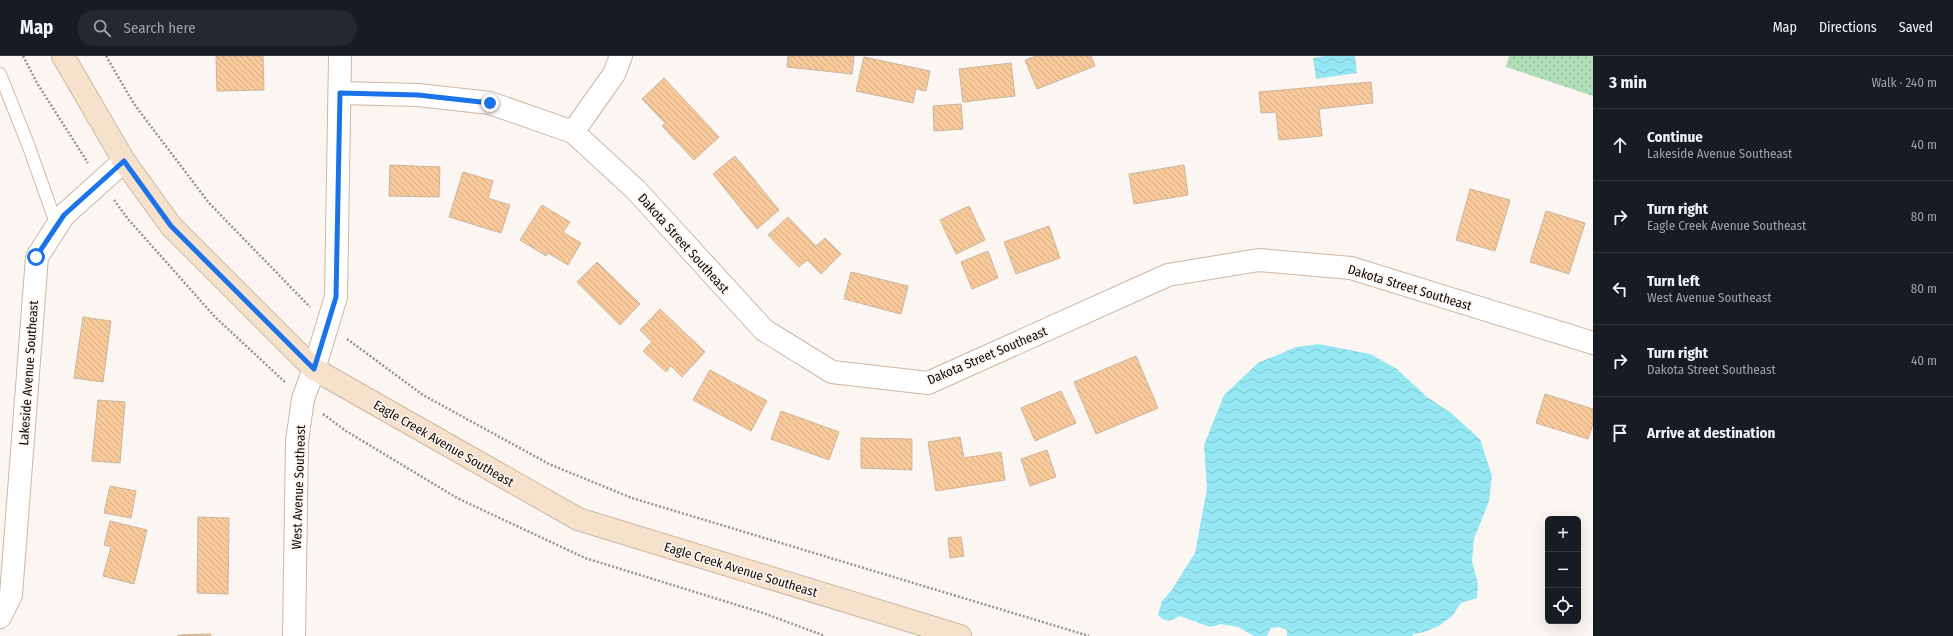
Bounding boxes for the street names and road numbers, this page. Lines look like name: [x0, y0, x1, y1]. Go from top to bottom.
street label: Dakota Street Southeast: [635, 190, 733, 297]
street label: Dakota Street Southeast: [1346, 261, 1474, 314]
street label: Lakeside Avenue Southeast: [16, 299, 41, 446]
street label: Dakota Street Southeast: [925, 323, 1050, 388]
street label: Eagle Creek Avenue Southeast: [371, 397, 517, 490]
street label: West Avenue Southeast: [289, 424, 308, 550]
street label: Eagle Creek Avenue Southeast: [662, 539, 820, 600]

